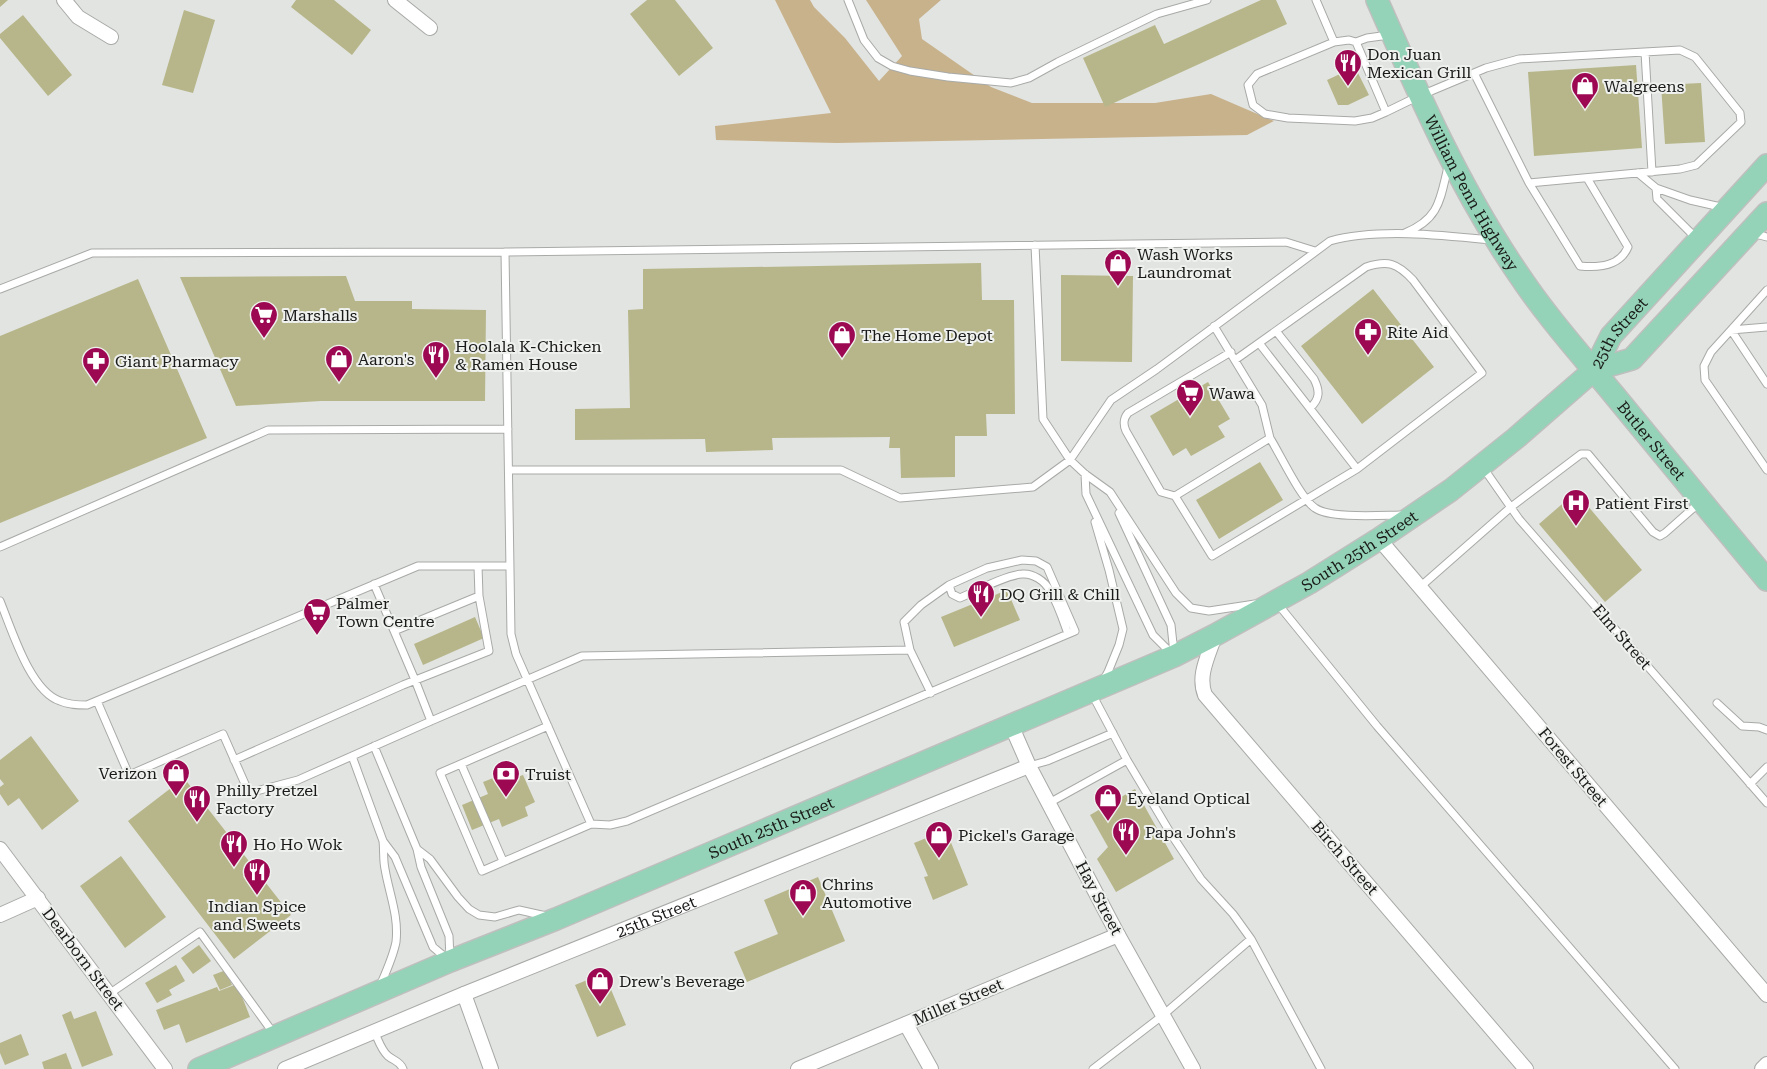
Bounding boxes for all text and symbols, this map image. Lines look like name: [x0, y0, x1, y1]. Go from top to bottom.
place label: Don Juan Mexican Grill: [1367, 45, 1471, 82]
restaurant icon: Don Juan Mexican Grill: [1333, 48, 1363, 87]
shop icon: Walgreens: [1570, 71, 1600, 110]
place label: Walgreens: [1604, 77, 1685, 96]
street label: William Penn Highway: [1421, 112, 1523, 275]
place label: Wash Works Laundromat: [1137, 245, 1233, 282]
shop icon: Wash Works Laundromat: [1103, 248, 1133, 287]
street label: 25th Street: [1587, 293, 1651, 372]
supermarket icon: Marshalls: [249, 300, 279, 339]
place label: Marshalls: [283, 306, 358, 325]
pharmacy icon: Rite Aid: [1353, 317, 1383, 356]
shop icon: The Home Depot: [827, 320, 857, 359]
place label: Rite Aid: [1387, 323, 1448, 342]
place label: The Home Depot: [861, 326, 993, 345]
place label: Hoolala K-Chicken & Ramen House: [455, 337, 602, 374]
restaurant icon: Hoolala K-Chicken & Ramen House: [421, 340, 451, 379]
shop icon: Aaron's: [324, 344, 354, 383]
pharmacy icon: Giant Pharmacy: [81, 346, 111, 385]
place label: Aaron's: [358, 350, 415, 369]
place label: Giant Pharmacy: [115, 352, 239, 371]
supermarket icon: Wawa: [1175, 378, 1205, 417]
place label: Wawa: [1209, 384, 1255, 403]
street label: Butler Street: [1613, 397, 1690, 484]
hospital icon: Patient First: [1561, 488, 1591, 527]
place label: Patient First: [1595, 494, 1688, 513]
street label: South 25th Street: [1298, 506, 1421, 595]
restaurant icon: DQ Grill & Chill: [966, 579, 996, 618]
place label: DQ Grill & Chill: [1000, 585, 1120, 604]
place label: Palmer Town Centre: [336, 594, 435, 631]
supermarket icon: Palmer Town Centre: [302, 597, 332, 636]
street label: Elm Street: [1589, 601, 1655, 673]
street label: Forest Street: [1534, 724, 1612, 810]
shop icon: Verizon: [161, 758, 191, 797]
bank icon: Truist: [491, 759, 521, 798]
place label: Verizon: [99, 764, 157, 783]
place label: Truist: [525, 765, 571, 784]
place label: Philly Pretzel Factory: [216, 781, 318, 818]
shop icon: Eyeland Optical: [1093, 783, 1123, 822]
restaurant icon: Philly Pretzel Factory: [182, 784, 212, 823]
place label: Eyeland Optical: [1127, 789, 1250, 808]
street label: South 25th Street: [705, 792, 837, 863]
restaurant icon: Papa John's: [1111, 817, 1141, 856]
street label: Birch Street: [1308, 817, 1382, 899]
shop icon: Pickel's Garage: [924, 820, 954, 859]
place label: Papa John's: [1145, 823, 1236, 842]
place label: Pickel's Garage: [958, 826, 1075, 845]
restaurant icon: Ho Ho Wok: [219, 829, 249, 868]
place label: Ho Ho Wok: [253, 835, 343, 854]
restaurant icon: Indian Spice and Sweets: [242, 857, 272, 896]
street label: Hay Street: [1072, 858, 1126, 938]
place label: Chrins Automotive: [822, 875, 912, 912]
shop icon: Chrins Automotive: [788, 878, 818, 917]
street label: 25th Street: [613, 892, 699, 941]
place label: Indian Spice and Sweets: [208, 897, 306, 934]
street label: Dearborn Street: [38, 904, 128, 1014]
shop icon: Drew's Beverage: [585, 966, 615, 1005]
place label: Drew's Beverage: [619, 972, 745, 991]
street label: Miller Street: [910, 975, 1006, 1029]

